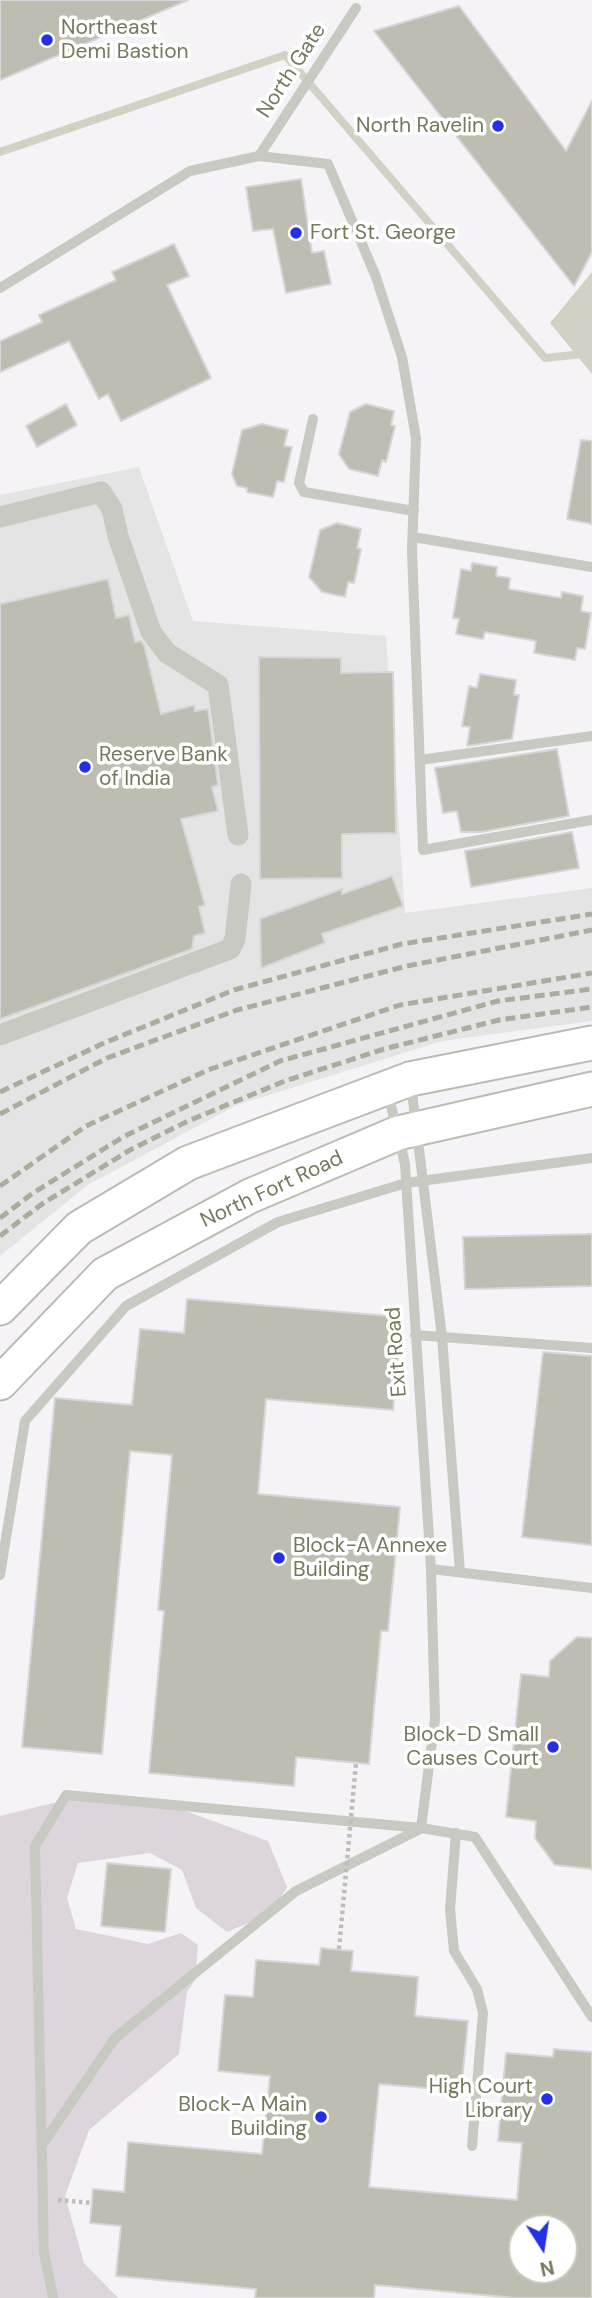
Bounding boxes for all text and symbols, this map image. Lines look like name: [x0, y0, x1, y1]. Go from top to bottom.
place label: Northeast Demi Bastion: [61, 15, 189, 65]
street label: North Gate: [252, 19, 332, 123]
marker: Northeast Demi Bastion: [39, 32, 55, 48]
place label: North Ravelin: [356, 113, 484, 139]
marker: North Ravelin: [490, 118, 506, 134]
place label: Fort St. George: [310, 220, 456, 246]
marker: Fort St. George: [288, 225, 304, 241]
place label: Reserve Bank of India: [99, 742, 228, 792]
marker: Reserve Bank of India: [77, 759, 93, 775]
street label: North Fort Road: [197, 1146, 347, 1234]
street label: Exit Road: [381, 1306, 413, 1398]
place label: Block-A Annexe Building: [293, 1533, 447, 1583]
marker: Block-A Annexe Building: [271, 1550, 287, 1566]
place label: Block-D Small Causes Court: [404, 1722, 539, 1772]
marker: Block-D Small Causes Court: [545, 1739, 561, 1755]
place label: High Court Library: [429, 2074, 533, 2124]
marker: High Court Library: [539, 2091, 555, 2107]
place label: Block-A Main Building: [178, 2092, 307, 2142]
marker: Block-A Main Building: [313, 2109, 329, 2125]
north arrow: [508, 2214, 578, 2284]
text: N: [538, 2254, 556, 2282]

